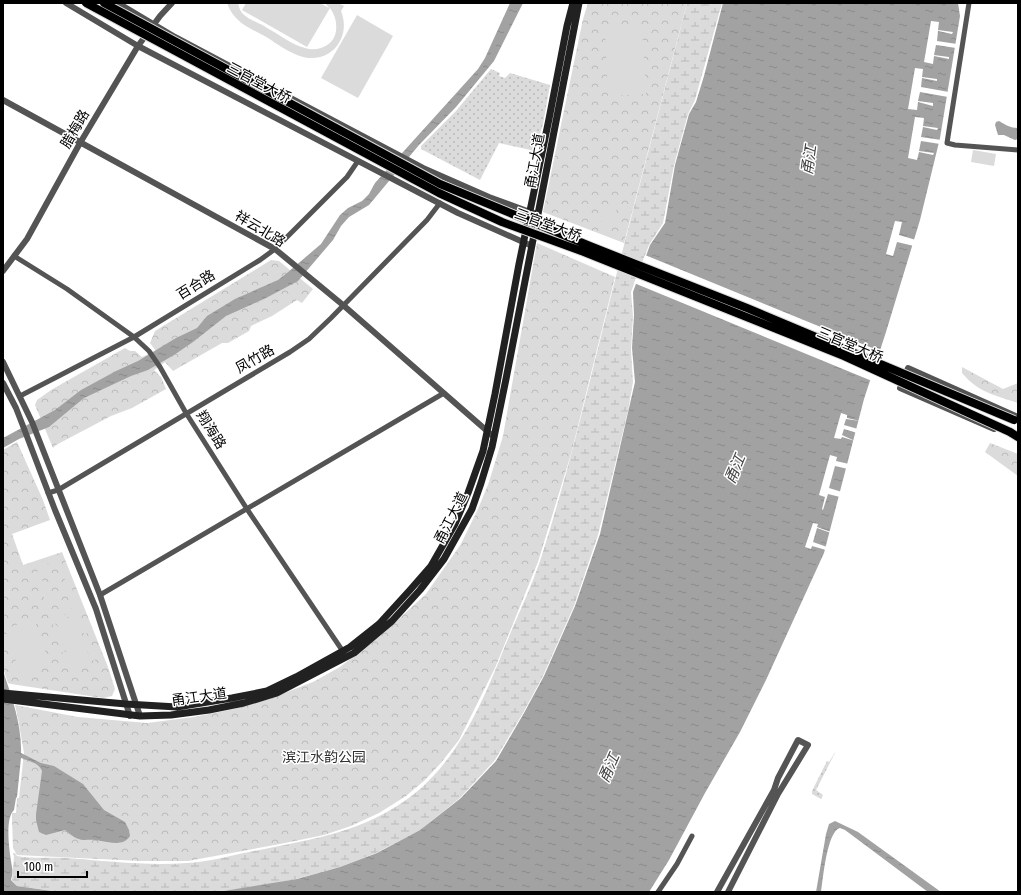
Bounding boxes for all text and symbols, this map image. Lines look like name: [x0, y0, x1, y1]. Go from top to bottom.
street label: 三官堂大桥: [224, 59, 294, 107]
street label: 腊梅路: [57, 107, 93, 151]
street label: 甬江大道: [522, 132, 548, 190]
water label: 甬江: [798, 142, 820, 176]
street label: 三官堂大桥: [512, 205, 584, 245]
street label: 祥云北路: [232, 207, 288, 251]
street label: 百合路: [174, 267, 218, 303]
street label: 三官堂大桥: [814, 324, 886, 366]
street label: 凤竹路: [233, 341, 277, 377]
street label: 翔海路: [193, 408, 229, 452]
water label: 甬江: [721, 450, 750, 486]
street label: 甬江大道: [431, 489, 471, 547]
street label: 甬江大道: [170, 685, 228, 709]
park label: 滨江水韵公园: [282, 749, 366, 766]
water label: 甬江: [595, 749, 624, 785]
scale bar: [18, 853, 87, 879]
text: 100 m: [24, 860, 53, 874]

